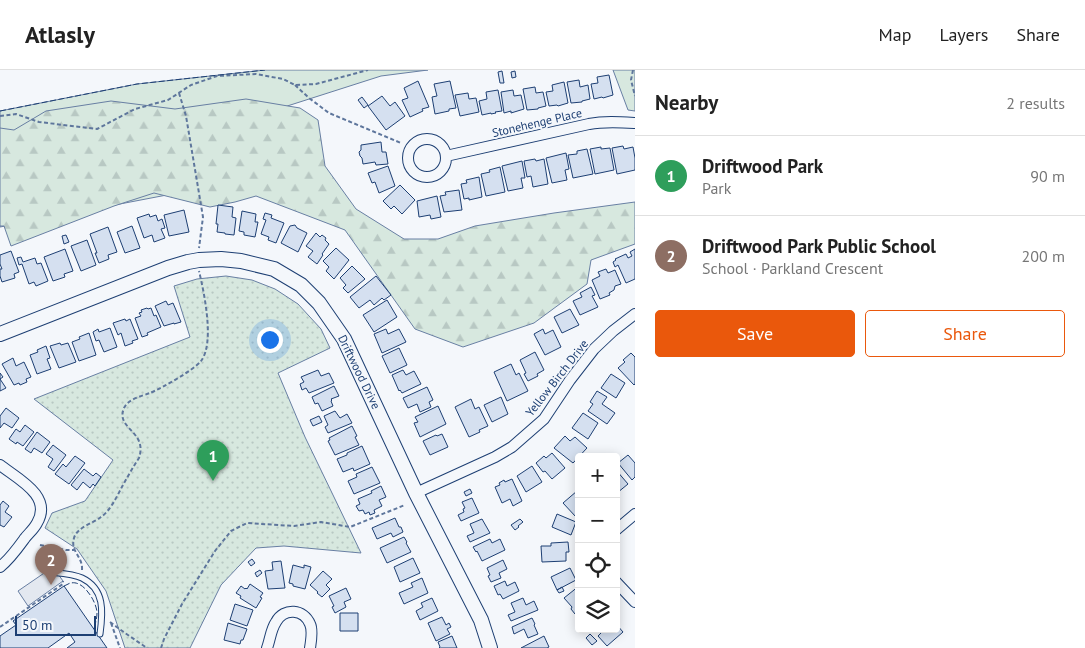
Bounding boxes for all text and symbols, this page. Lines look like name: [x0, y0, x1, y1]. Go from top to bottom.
text: Atlasly: [25, 19, 95, 50]
text: Map: [879, 23, 911, 46]
text: Layers: [939, 23, 988, 46]
text: Share: [1016, 23, 1060, 46]
text: Nearby: [655, 89, 718, 116]
text: 2 results: [1006, 93, 1065, 113]
street label: Stonehenge Place: [490, 105, 583, 140]
text: Driftwood Park: [702, 154, 823, 178]
text: 1: [666, 166, 676, 186]
text: 90 m: [1030, 166, 1065, 186]
text: Park: [702, 178, 731, 198]
text: Driftwood Park Public School: [702, 234, 936, 258]
text: 2: [666, 246, 676, 266]
text: 200 m: [1022, 246, 1065, 266]
text: School · Parkland Crescent: [702, 258, 883, 278]
button: Save: [655, 310, 855, 357]
button: Share: [865, 310, 1065, 357]
your location: [257, 327, 283, 353]
street label: Driftwood Drive: [335, 332, 384, 411]
street label: Yellow Birch Drive: [522, 336, 591, 419]
pin: 1: [197, 440, 229, 481]
map controls: [575, 453, 620, 633]
button: +: [575, 453, 620, 498]
button: −: [575, 498, 620, 543]
button: locate: [575, 543, 620, 588]
pin: 2: [35, 544, 67, 585]
button: layers: [575, 588, 620, 633]
scale bar: [15, 613, 96, 636]
text: 50 m: [22, 616, 52, 634]

